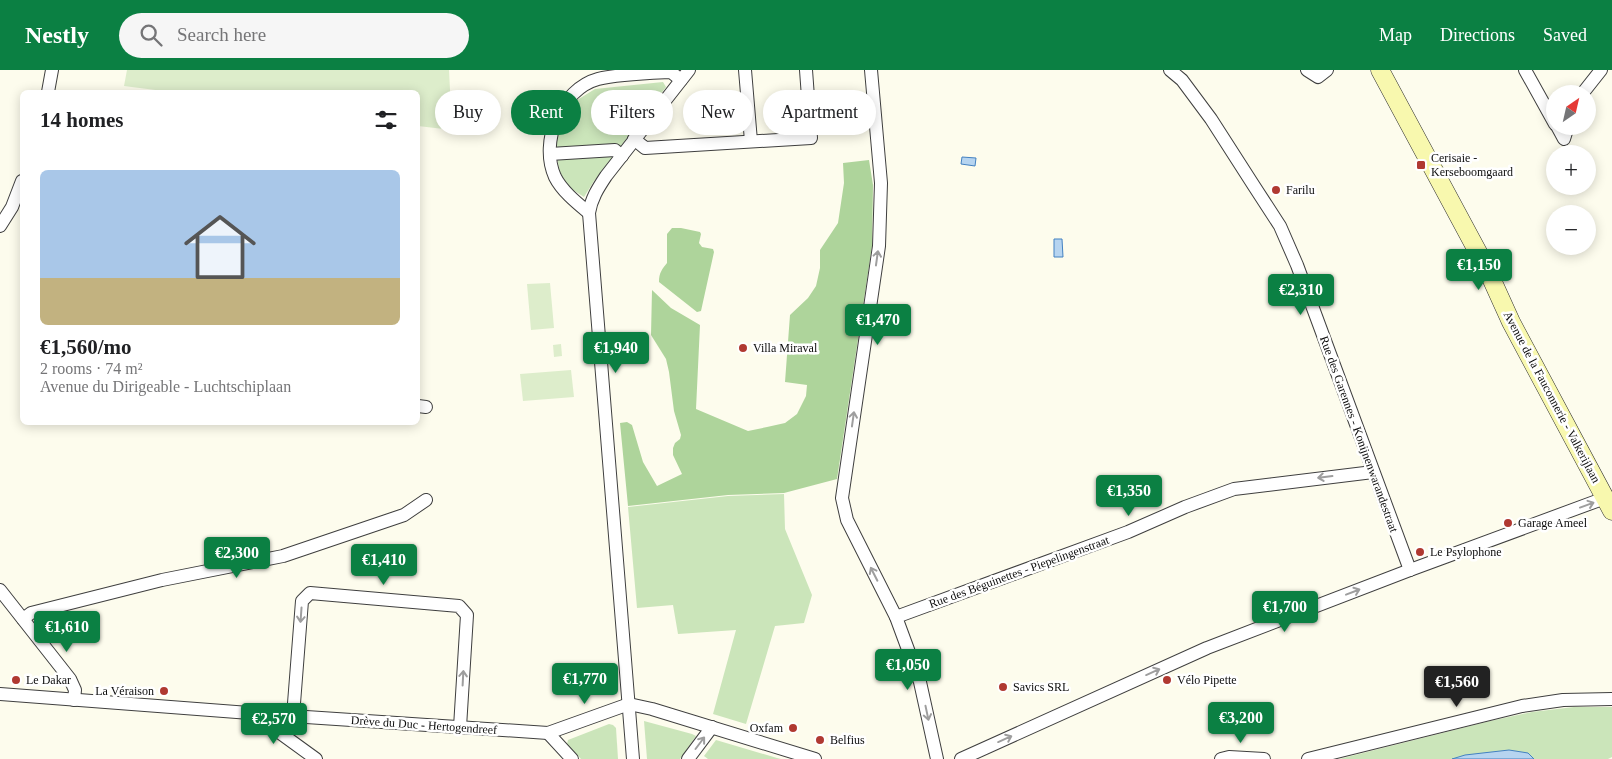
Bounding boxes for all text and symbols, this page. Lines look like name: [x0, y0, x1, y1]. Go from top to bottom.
search box: [119, 13, 469, 58]
icon: search: [137, 21, 165, 49]
text: Nestly: [25, 22, 89, 48]
text: Search here: [177, 24, 266, 45]
text: Map: [1379, 25, 1412, 45]
text: Directions: [1440, 25, 1515, 45]
text: Saved: [1543, 25, 1587, 45]
north arrow: [1546, 85, 1596, 135]
map controls: [1546, 85, 1596, 255]
chip: Buy: [435, 90, 501, 135]
chip: Rent: [511, 90, 581, 135]
chip: Filters: [591, 90, 673, 135]
chip: New: [683, 90, 753, 135]
chip: Apartment: [763, 90, 876, 135]
icon: filters: [372, 106, 400, 134]
text: 14 homes: [40, 108, 123, 132]
button: +: [1546, 145, 1596, 195]
place label: Cerisaie - Kerseboomgaard: [1431, 151, 1513, 179]
marker: Cerisaie - Kerseboomgaard: [1415, 159, 1427, 171]
place label: Farilu: [1286, 183, 1315, 197]
marker: Farilu: [1270, 184, 1282, 196]
icon: home: [175, 202, 265, 292]
button: −: [1546, 205, 1596, 255]
pin: €1,150: [1438, 248, 1520, 291]
one-way arrow: [872, 251, 882, 267]
text: €1,150: [1457, 256, 1501, 273]
pin: €2,310: [1260, 274, 1342, 316]
text: €2,310: [1279, 281, 1323, 298]
pin: €1,470: [837, 304, 919, 346]
street label: Avenue de la Fauconnerie - Valkerijlaan: [1501, 309, 1603, 485]
text: €1,470: [856, 311, 900, 328]
pin: €1,940: [575, 332, 657, 374]
street label: Rue des Garennes - Konijnenwarandestraat: [1317, 334, 1401, 535]
text: €1,560/mo: [40, 335, 132, 359]
text: €1,940: [594, 339, 638, 356]
place label: Villa Miraval: [753, 341, 818, 355]
marker: Villa Miraval: [737, 342, 749, 354]
text: 2 rooms · 74 m²: [40, 360, 143, 377]
text: Avenue du Dirigeable - Luchtschiplaan: [40, 378, 291, 395]
one-way arrow: [849, 412, 859, 428]
one-way arrow: [1317, 472, 1333, 482]
pin: €1,350: [1088, 474, 1170, 517]
text: €1,350: [1107, 482, 1151, 499]
one-way arrow: [1579, 500, 1594, 509]
place label: Garage Ameel: [1518, 516, 1588, 530]
marker: Garage Ameel: [1502, 517, 1514, 529]
street label: Rue des Béguinettes - Piepelingenstraat: [927, 533, 1112, 611]
pin: €2,300: [196, 536, 278, 579]
text: €2,300: [215, 544, 259, 561]
pin: €1,410: [343, 544, 425, 586]
place label: Le Psylophone: [1430, 545, 1502, 559]
marker: Le Psylophone: [1414, 546, 1426, 558]
text: €1,410: [362, 551, 406, 568]
one-way arrow: [869, 567, 878, 582]
one-way arrow: [1344, 587, 1360, 596]
pin: €1,700: [1244, 590, 1326, 633]
text: €1,700: [1263, 598, 1307, 615]
one-way arrow: [296, 607, 305, 623]
pin: €1,610: [26, 610, 108, 653]
text: €1,610: [45, 618, 89, 635]
pin: €1,050: [867, 648, 949, 691]
text: €1,050: [886, 656, 930, 673]
pin: €1,770: [544, 662, 626, 705]
one-way arrow: [1145, 666, 1160, 676]
pin: €1,560: [1416, 666, 1498, 708]
one-way arrow: [459, 670, 468, 686]
text: €1,770: [563, 670, 607, 687]
place label: Le Dakar: [26, 673, 71, 687]
place label: Vélo Pipette: [1177, 673, 1237, 687]
text: €1,560: [1435, 673, 1479, 690]
marker: Le Dakar: [10, 674, 22, 686]
marker: Vélo Pipette: [1161, 674, 1173, 686]
place label: Savics SRL: [1013, 680, 1069, 694]
marker: Savics SRL: [997, 681, 1009, 693]
place label: La Véraison: [95, 684, 154, 698]
marker: La Véraison: [158, 685, 170, 697]
pin: €2,570: [233, 702, 315, 745]
pin: €3,200: [1200, 702, 1282, 744]
one-way arrow: [923, 705, 932, 721]
text: €3,200: [1219, 709, 1263, 726]
text: €2,570: [252, 710, 296, 727]
street label: Drève du Duc - Hertogendreef: [350, 713, 498, 737]
place label: Oxfam: [750, 721, 784, 735]
marker: Oxfam: [787, 722, 799, 734]
place label: Belfius: [830, 733, 865, 747]
one-way arrow: [997, 733, 1012, 743]
marker: Belfius: [814, 734, 826, 746]
one-way arrow: [695, 737, 706, 750]

